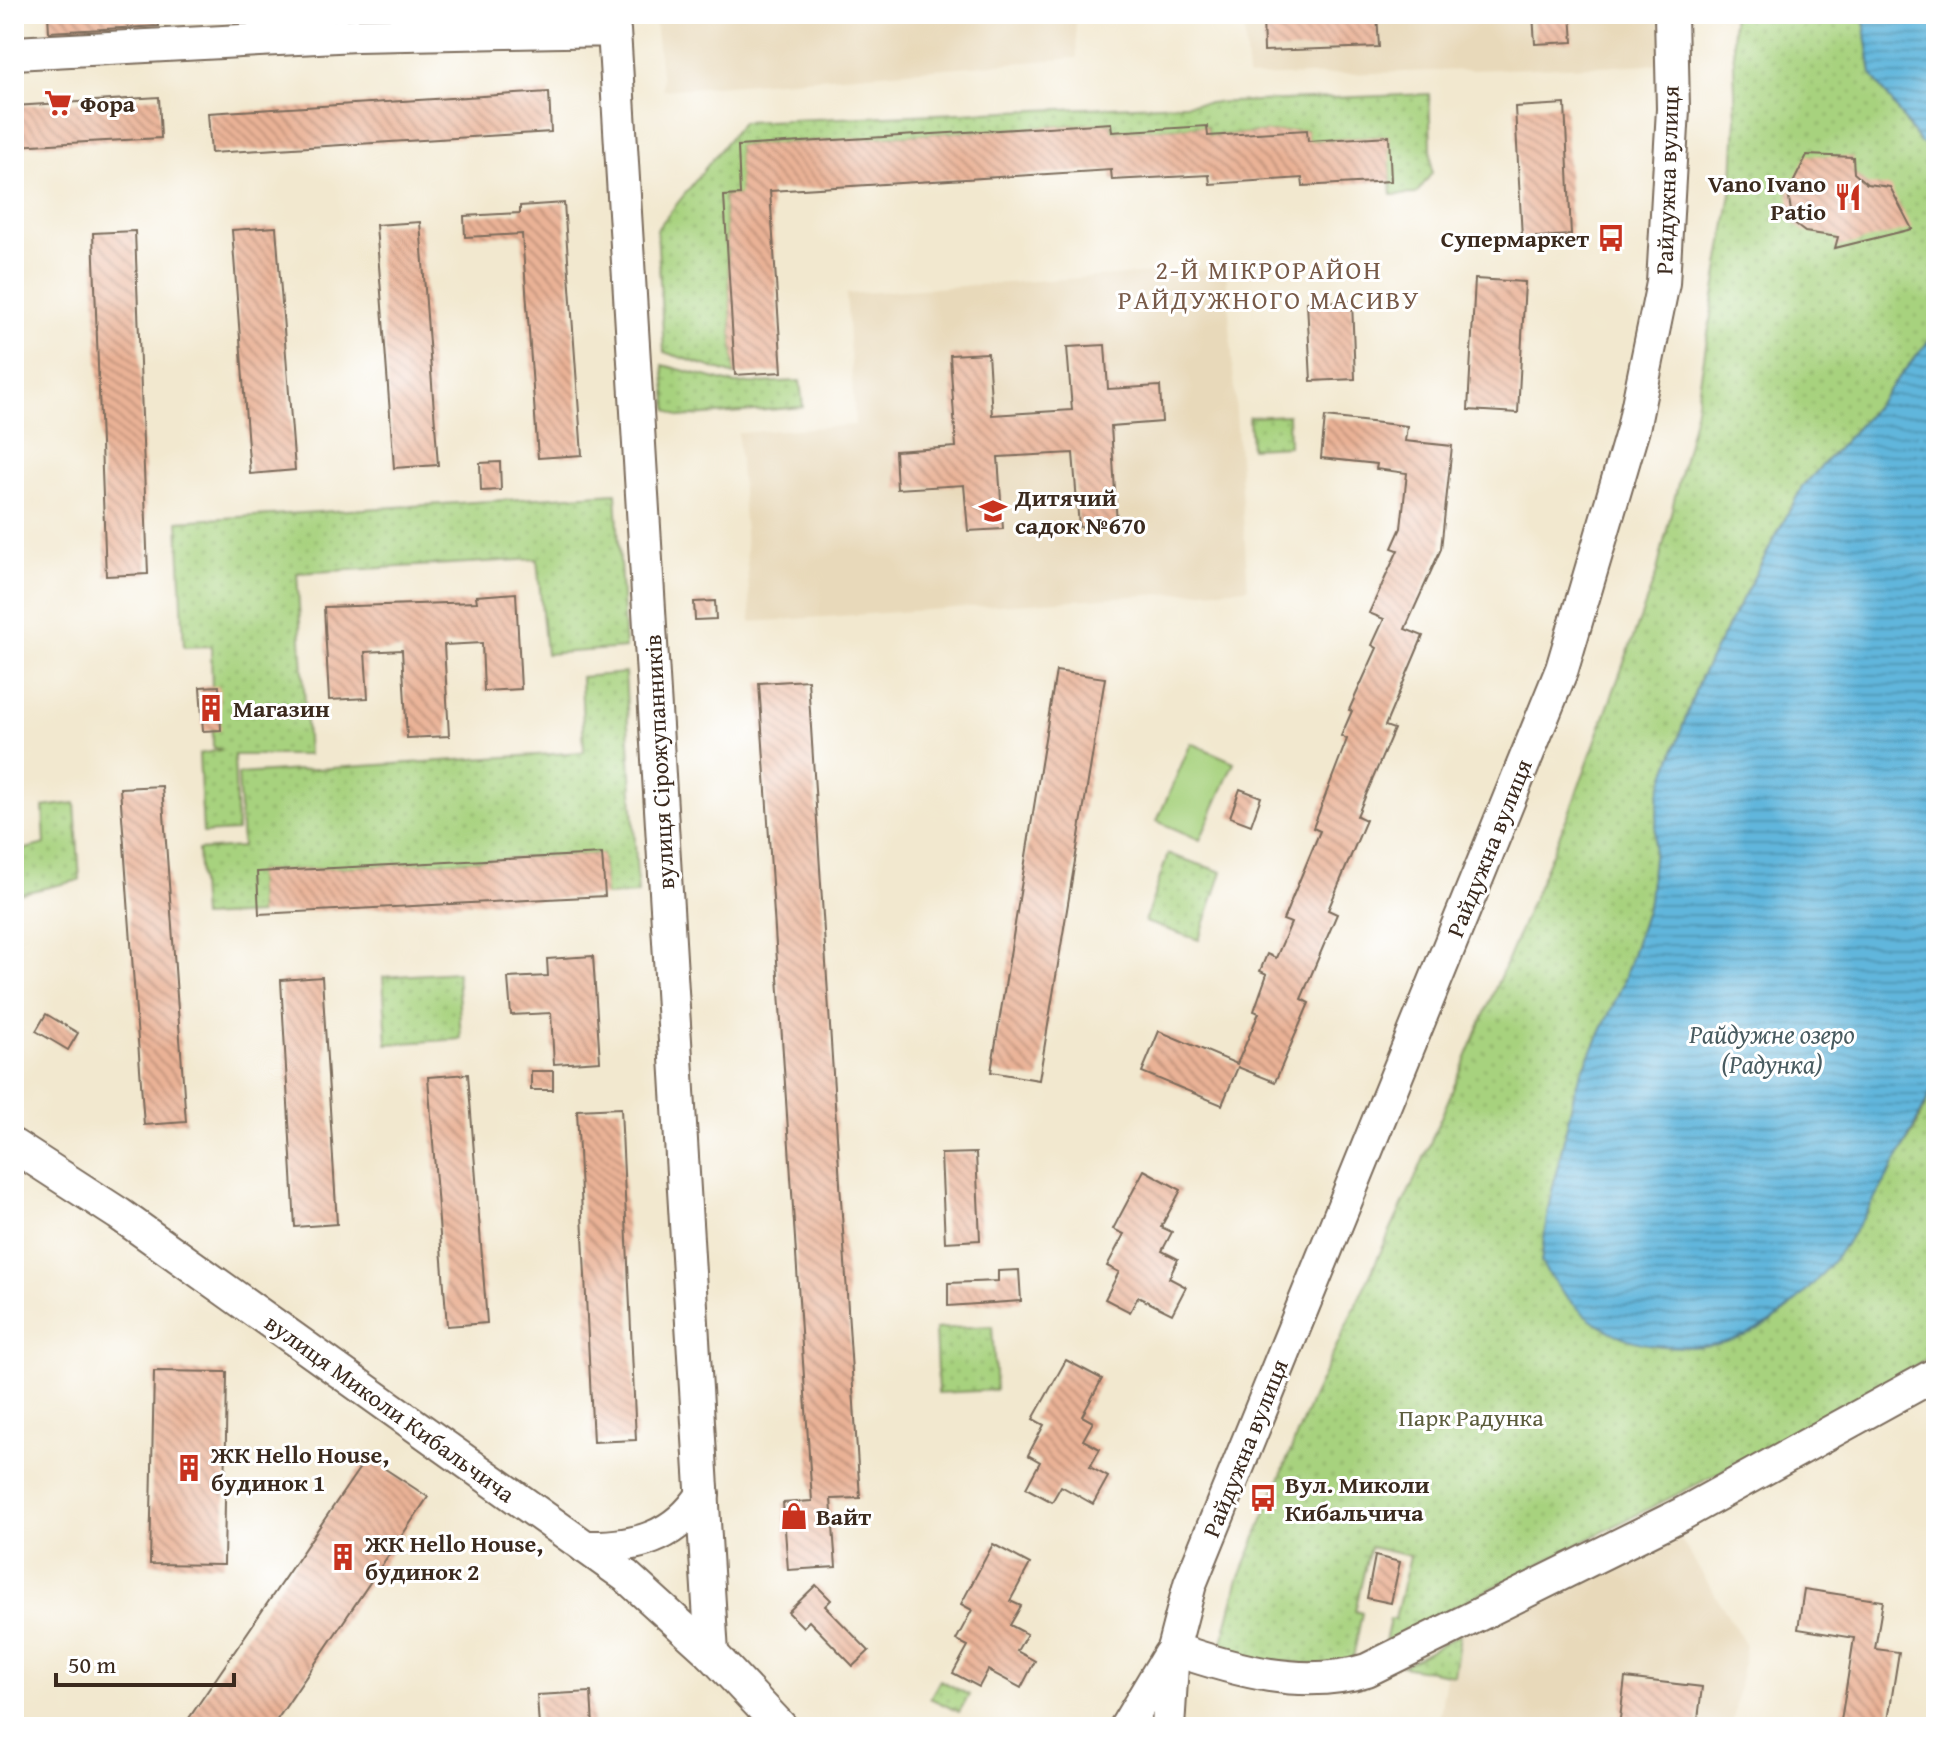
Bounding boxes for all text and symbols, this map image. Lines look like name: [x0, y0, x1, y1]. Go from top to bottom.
street label: Райдужна вулиця: [1646, 85, 1688, 275]
place label: Фора: [80, 86, 136, 121]
supermarket icon: Фора: [43, 88, 73, 118]
place label: Vano Ivano Patio: [1708, 166, 1826, 229]
restaurant icon: Vano Ivano Patio: [1833, 182, 1863, 212]
place label: Супермаркет: [1441, 221, 1589, 256]
bus stop icon: Супермаркет: [1596, 223, 1626, 253]
district label: 2-Й МІКРОРАЙОН РАЙДУЖНОГО МАСИВУ: [1118, 250, 1420, 319]
place label: Дитячий садок №670: [1014, 480, 1146, 543]
school or university icon: Дитячий садок №670: [978, 496, 1008, 526]
street label: вулиця Сірожупанників: [635, 634, 683, 890]
place label: Магазин: [233, 691, 330, 726]
building icon: Магазин: [196, 693, 226, 723]
street label: Райдужна вулиця: [1437, 754, 1541, 942]
water label: Райдужне озеро (Радунка): [1688, 1014, 1855, 1083]
street label: вулиця Миколи Кибальчича: [258, 1305, 523, 1511]
street label: Райдужна вулиця: [1193, 1354, 1297, 1542]
park label: Парк Радунка: [1398, 1400, 1544, 1435]
place label: ЖК Hello House, будинок 1: [210, 1437, 389, 1500]
building icon: ЖК Hello House, будинок 1: [174, 1453, 204, 1483]
place label: Вул. Миколи Кибальчича: [1285, 1467, 1430, 1530]
bus stop icon: Вул. Миколи Кибальчича: [1248, 1483, 1278, 1513]
place label: Вайт: [816, 1499, 871, 1534]
shop icon: Вайт: [779, 1501, 809, 1531]
place label: ЖК Hello House, будинок 2: [364, 1526, 543, 1589]
building icon: ЖК Hello House, будинок 2: [328, 1542, 358, 1572]
scale bar: [56, 1637, 234, 1687]
text: 50 m: [68, 1647, 116, 1682]

